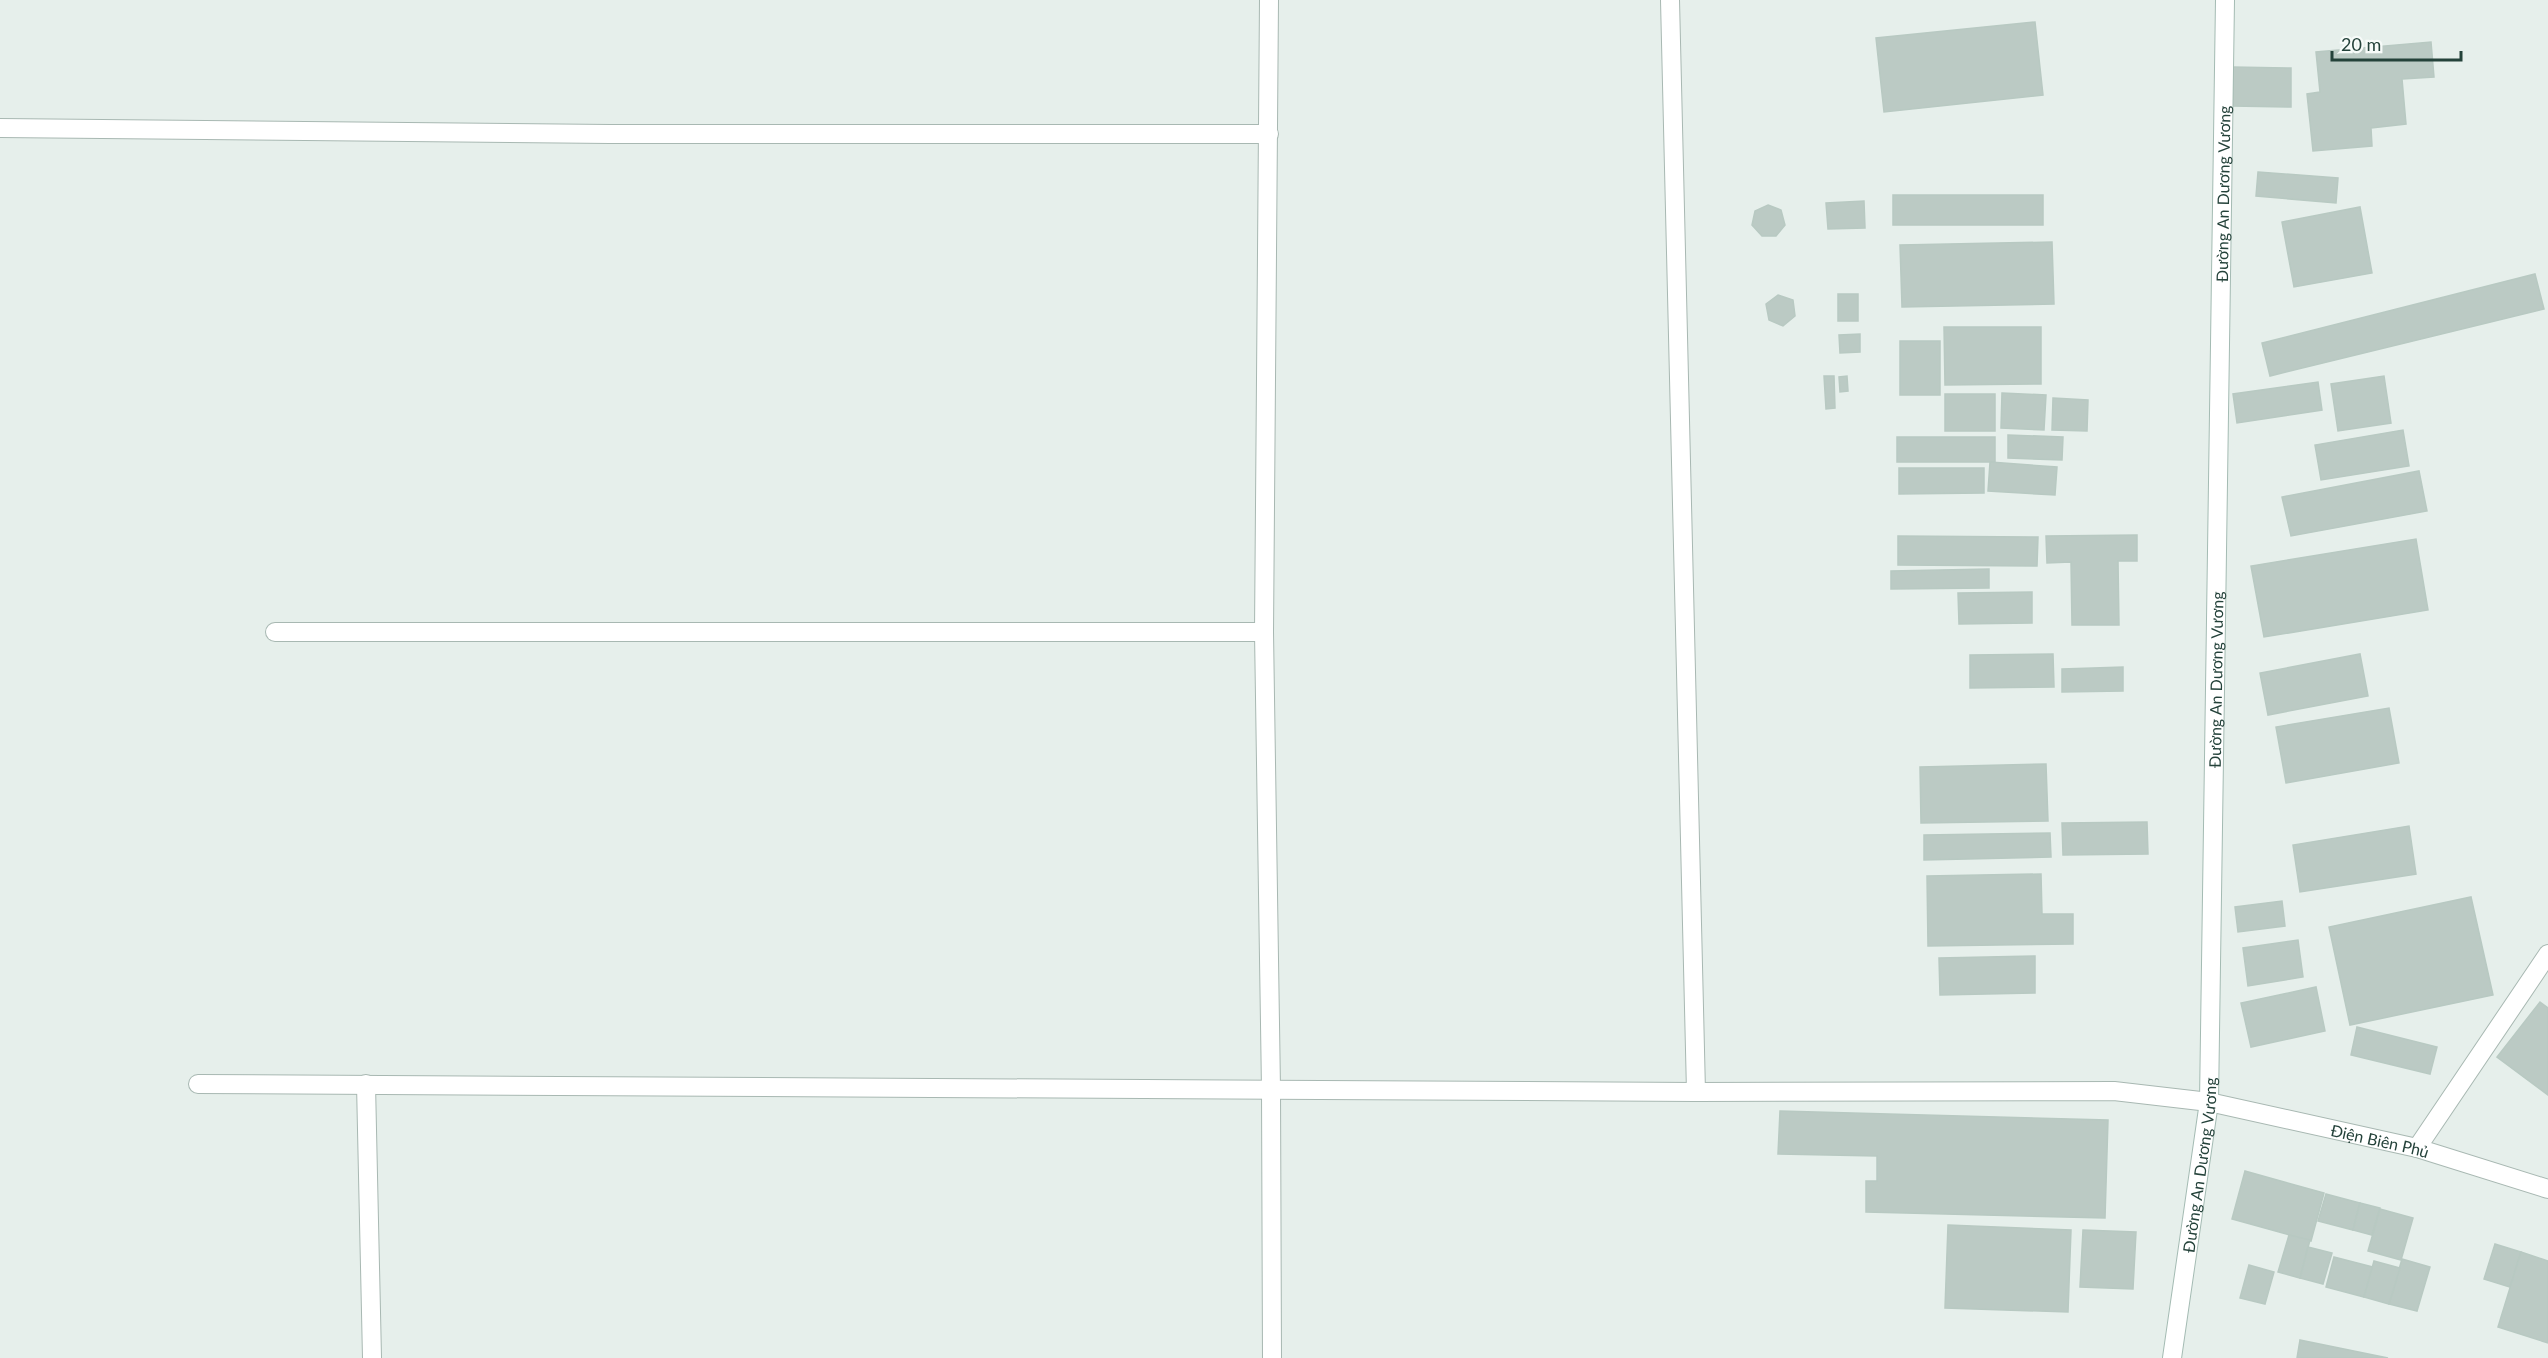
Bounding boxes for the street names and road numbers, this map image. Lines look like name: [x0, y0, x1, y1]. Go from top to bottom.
street label: Đường An Dương Vương: [2211, 105, 2233, 282]
street label: Đường An Dương Vương: [2204, 591, 2226, 768]
street label: Đường An Dương Vương: [2178, 1077, 2219, 1254]
street label: Điện Biên Phủ: [2329, 1120, 2432, 1161]

